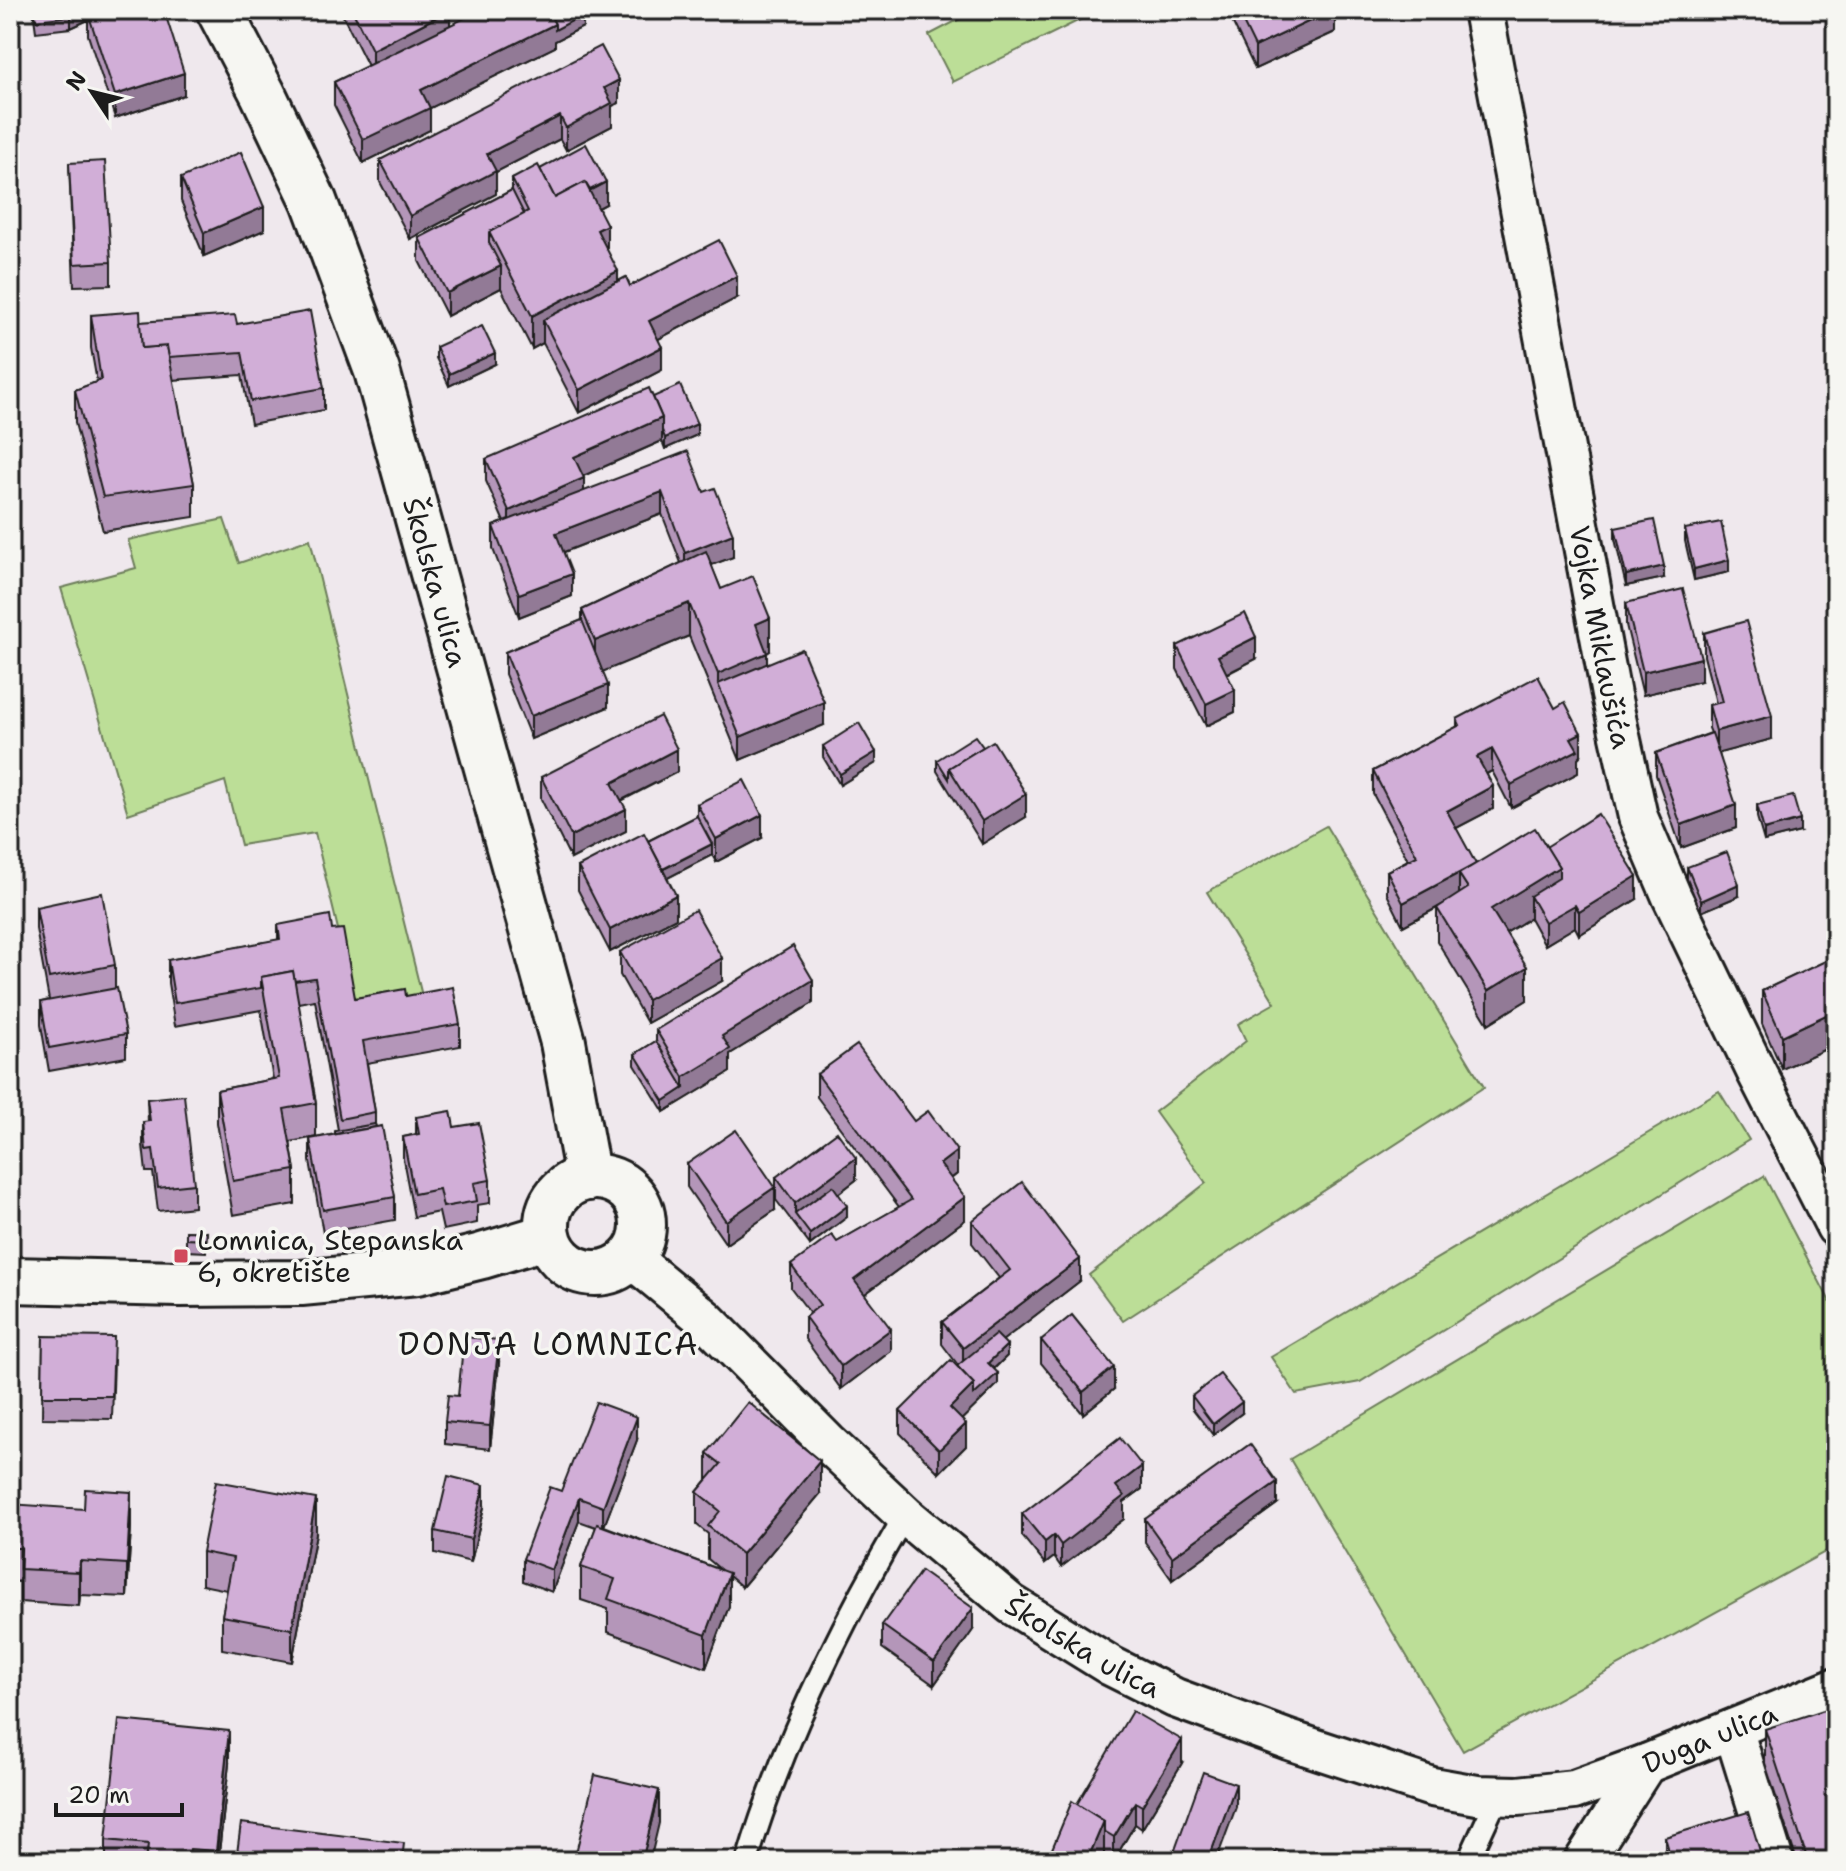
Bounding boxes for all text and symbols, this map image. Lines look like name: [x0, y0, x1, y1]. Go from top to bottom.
north arrow: [52, 52, 132, 132]
text: N: [59, 65, 93, 96]
street label: Školska ulica: [394, 493, 477, 672]
street label: Vojka Miklaušića: [1561, 522, 1641, 752]
place label: Lomnica, Stepanska 6, okretište: [197, 1221, 463, 1291]
marker: Lomnica, Stepanska 6, okretište: [172, 1247, 190, 1265]
district label: DONJA LOMNICA: [399, 1322, 699, 1365]
street label: Školska ulica: [998, 1586, 1167, 1707]
street label: Duga ulica: [1637, 1694, 1783, 1782]
scale bar: [56, 1767, 182, 1817]
text: 20 m: [68, 1779, 130, 1811]

